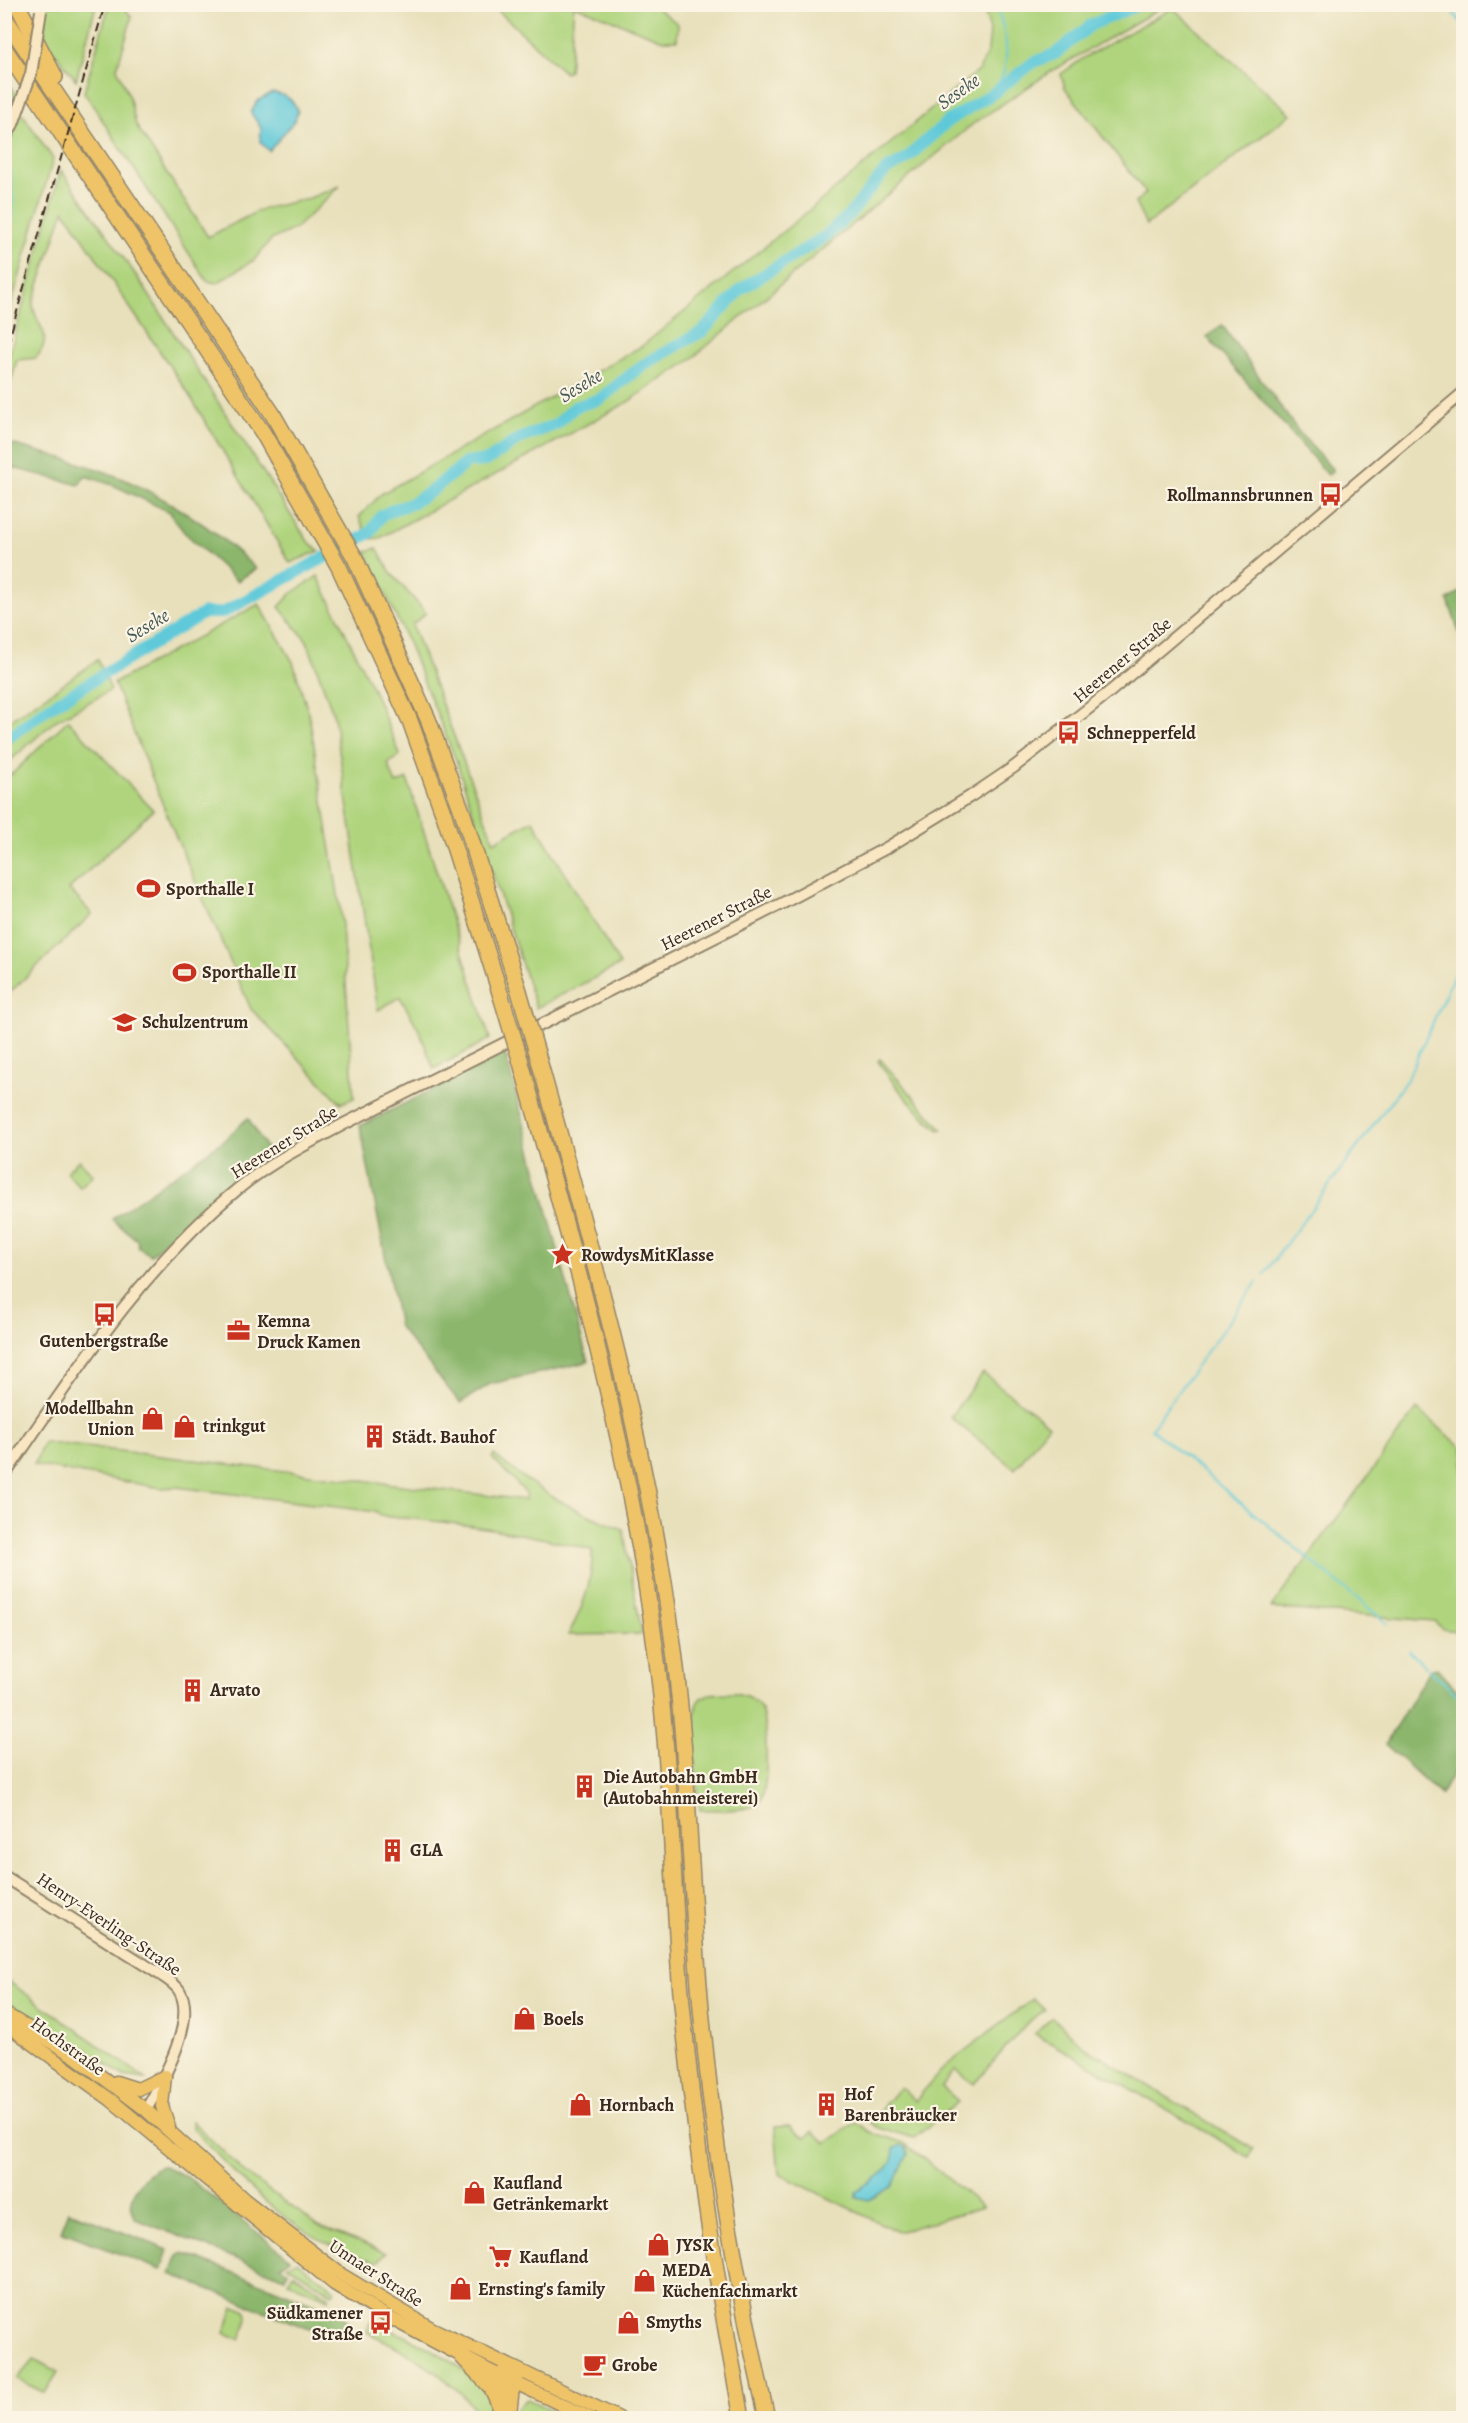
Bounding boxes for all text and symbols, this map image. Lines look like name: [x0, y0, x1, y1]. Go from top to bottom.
water label: Seseke: [931, 67, 985, 116]
water label: Seseke: [553, 362, 607, 409]
bus stop icon: Rollmannsbrunnen: [1318, 482, 1344, 508]
place label: Rollmannsbrunnen: [1167, 483, 1313, 507]
water label: Seseke: [120, 602, 174, 649]
street label: Heerener Straße: [1068, 612, 1176, 708]
bus stop icon: Schnepperfeld: [1056, 720, 1082, 746]
place label: Schnepperfeld: [1087, 721, 1196, 745]
sports icon: Sporthalle I: [135, 876, 161, 902]
place label: Sporthalle I: [166, 877, 254, 901]
street label: Heerener Straße: [656, 880, 776, 956]
sports icon: Sporthalle II: [171, 959, 197, 985]
place label: Sporthalle II: [202, 960, 297, 984]
school or university icon: Schulzentrum: [111, 1009, 137, 1035]
place label: Schulzentrum: [142, 1010, 248, 1034]
street label: Heerener Straße: [226, 1100, 342, 1184]
place icon: RowdysMitKlasse: [550, 1242, 576, 1268]
place label: RowdysMitKlasse: [581, 1243, 714, 1267]
bus stop icon: Gutenbergstraße: [91, 1302, 117, 1328]
place label: Kemna Druck Kamen: [257, 1309, 361, 1354]
office icon: Kemna Druck Kamen: [226, 1318, 252, 1344]
place label: Gutenbergstraße: [40, 1329, 168, 1353]
place label: Modellbahn Union: [45, 1396, 134, 1441]
shop icon: Modellbahn Union: [139, 1405, 165, 1431]
shop icon: trinkgut: [172, 1413, 198, 1439]
place label: trinkgut: [203, 1414, 266, 1438]
building icon: Städt. Bauhof: [361, 1424, 387, 1450]
place label: Städt. Bauhof: [392, 1425, 498, 1449]
building icon: Arvato: [179, 1677, 205, 1703]
place label: Arvato: [209, 1678, 261, 1702]
place label: Die Autobahn GmbH (Autobahnmeisterei): [603, 1765, 758, 1810]
building icon: Die Autobahn GmbH (Autobahnmeisterei): [572, 1774, 598, 1800]
building icon: GLA: [379, 1837, 405, 1863]
place label: GLA: [410, 1838, 444, 1862]
street label: Henry-Everling-Straße: [32, 1867, 186, 1981]
shop icon: Boels: [512, 2006, 538, 2032]
place label: Boels: [543, 2007, 584, 2031]
street label: Hochstraße: [26, 2011, 110, 2081]
place label: Hof Barenbräucker: [844, 2082, 958, 2127]
building icon: Hof Barenbräucker: [813, 2091, 839, 2117]
shop icon: Hornbach: [568, 2092, 594, 2118]
place label: Hornbach: [599, 2093, 674, 2117]
place label: Kaufland Getränkemarkt: [493, 2171, 608, 2216]
shop icon: Kaufland Getränkemarkt: [462, 2180, 488, 2206]
shop icon: JYSK: [645, 2232, 671, 2258]
place label: JYSK: [676, 2233, 714, 2257]
street label: Unnaer Straße: [324, 2234, 428, 2312]
supermarket icon: Kaufland: [488, 2244, 514, 2270]
place label: Kaufland: [519, 2245, 589, 2269]
place label: MEDA Küchenfachmarkt: [662, 2258, 798, 2303]
shop icon: MEDA Küchenfachmarkt: [631, 2267, 657, 2293]
shop icon: Ernsting's family: [447, 2276, 473, 2302]
place label: Ernsting's family: [478, 2277, 606, 2301]
place label: Südkamener Straße: [267, 2301, 364, 2346]
shop icon: Smyths: [615, 2309, 641, 2335]
bus stop icon: Südkamener Straße: [368, 2310, 394, 2336]
place label: Smyths: [646, 2310, 702, 2334]
cafe icon: Grobe: [581, 2352, 607, 2378]
place label: Grobe: [612, 2353, 657, 2377]

